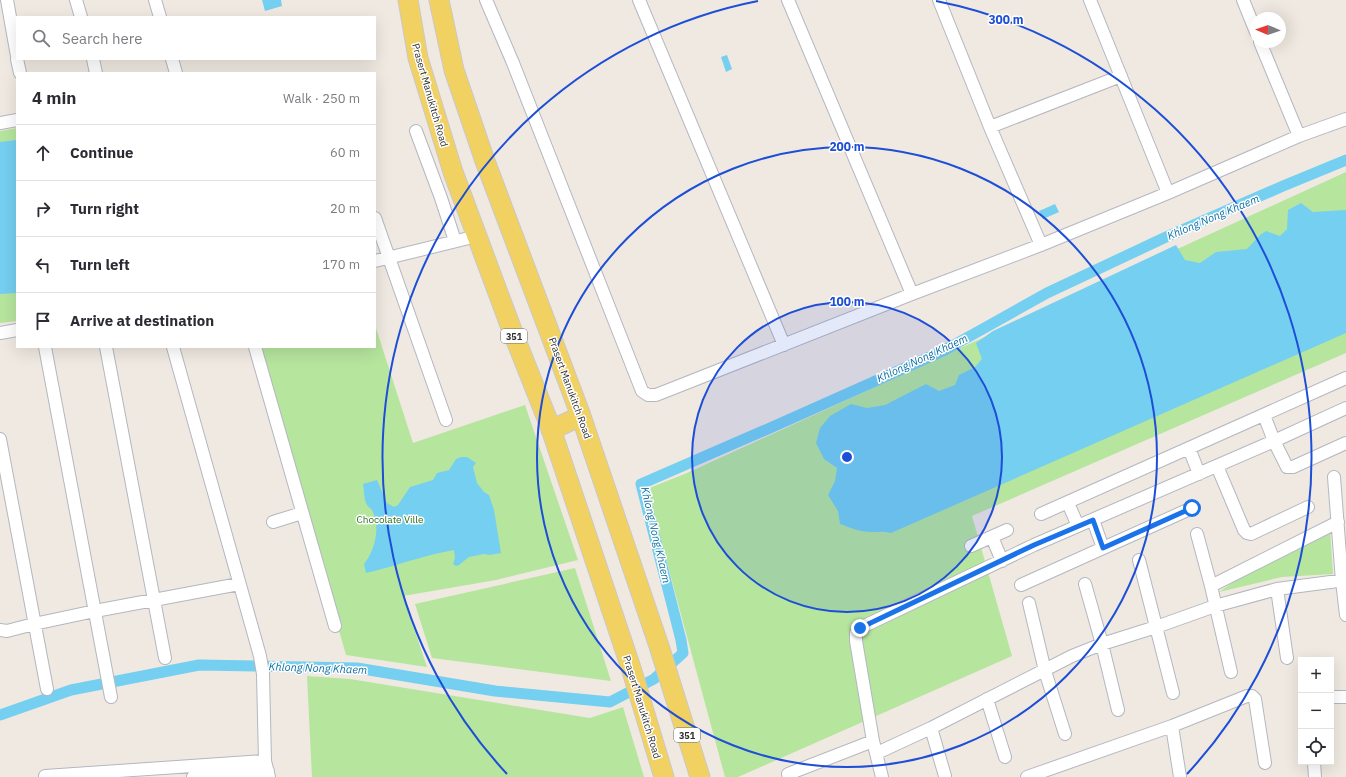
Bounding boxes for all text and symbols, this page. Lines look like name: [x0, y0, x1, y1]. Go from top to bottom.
text: 300 m: [988, 12, 1024, 27]
north arrow: [1250, 12, 1286, 48]
search box: [16, 16, 376, 60]
icon: search: [30, 27, 52, 49]
text: Search here: [62, 29, 142, 48]
street label: Prasert Manukitch Road: [409, 42, 451, 148]
text: 4 min: [32, 87, 76, 109]
text: Walk · 250 m: [283, 90, 360, 107]
text: 200 m: [829, 139, 865, 154]
icon: ahead: [32, 142, 54, 164]
text: Continue: [70, 143, 134, 162]
text: 60 m: [330, 144, 360, 161]
water label: Khlong Nong Khaem: [1165, 191, 1261, 243]
icon: right: [32, 198, 54, 220]
text: Turn right: [70, 199, 139, 218]
text: 20 m: [330, 200, 360, 217]
icon: left: [32, 254, 54, 276]
text: Turn left: [70, 255, 130, 274]
text: 170 m: [322, 256, 360, 273]
text: 100 m: [829, 294, 865, 309]
icon: arrive: [32, 310, 54, 332]
text: Arrive at destination: [70, 311, 214, 330]
road number: 351: [501, 329, 527, 343]
water label: Khlong Nong Khaem: [874, 331, 970, 385]
street label: Prasert Manukitch Road: [546, 336, 594, 440]
centre of rings: [840, 450, 854, 464]
water label: Khlong Nong Khaem: [638, 485, 674, 585]
route start: [1183, 499, 1201, 517]
park label: Chocolate Ville: [357, 513, 424, 526]
route end: [851, 619, 869, 637]
street label: Prasert Manukitch Road: [620, 654, 664, 760]
map controls: [1298, 657, 1334, 765]
button: +: [1298, 657, 1334, 693]
water label: Khlong Nong Khaem: [268, 659, 368, 677]
button: −: [1298, 693, 1334, 729]
road number: 351: [674, 728, 700, 742]
button: locate: [1298, 729, 1334, 765]

